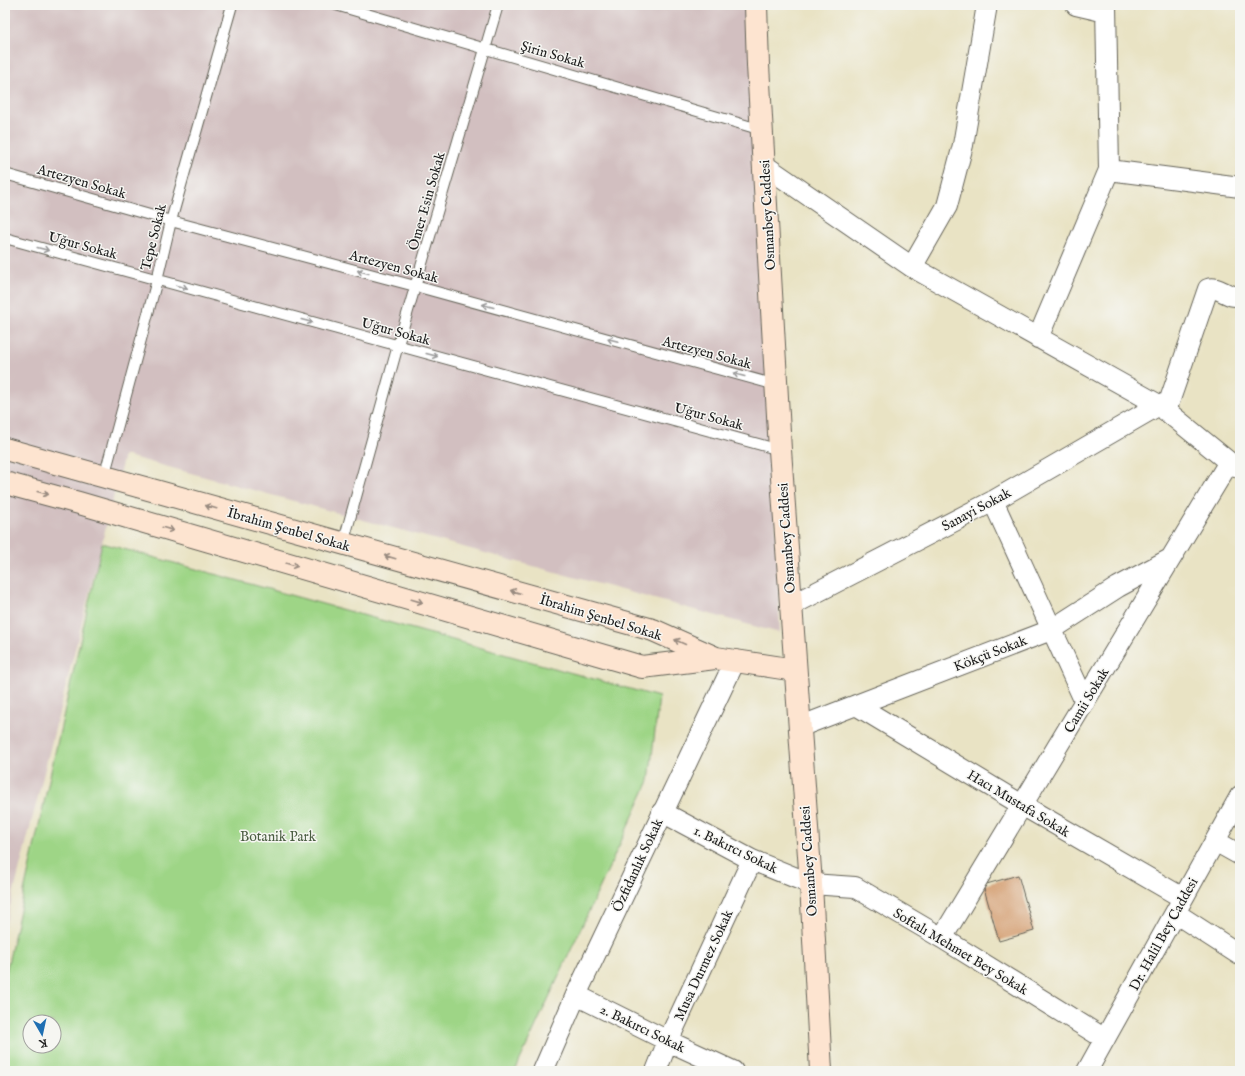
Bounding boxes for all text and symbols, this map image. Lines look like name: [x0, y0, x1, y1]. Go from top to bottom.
street label: Şirin Sokak: [519, 37, 587, 73]
street label: Ömer Esin Sokak: [403, 149, 450, 253]
street label: Osmanbey Caddesi: [756, 159, 780, 271]
street label: Artezyen Sokak: [34, 160, 129, 203]
street label: Tepe Sokak: [137, 202, 171, 273]
street label: Uğur Sokak: [46, 228, 120, 264]
one-way arrow: [36, 246, 49, 253]
street label: Artezyen Sokak: [346, 246, 441, 288]
one-way arrow: [356, 268, 369, 275]
one-way arrow: [175, 283, 188, 291]
one-way arrow: [482, 302, 495, 309]
street label: Uğur Sokak: [359, 314, 433, 350]
one-way arrow: [300, 318, 313, 325]
street label: Artezyen Sokak: [659, 332, 754, 374]
one-way arrow: [607, 336, 620, 344]
one-way arrow: [426, 352, 439, 359]
one-way arrow: [732, 371, 745, 378]
street label: Uğur Sokak: [672, 399, 746, 435]
street label: Osmanbey Caddesi: [774, 482, 800, 594]
street label: Sanayi Sokak: [939, 484, 1015, 536]
one-way arrow: [36, 490, 49, 497]
one-way arrow: [205, 503, 218, 510]
street label: İbrahim Şenbel Sokak: [225, 504, 353, 556]
one-way arrow: [161, 526, 174, 533]
one-way arrow: [384, 553, 397, 560]
one-way arrow: [286, 562, 299, 569]
one-way arrow: [509, 588, 522, 595]
street label: İbrahim Şenbel Sokak: [537, 591, 665, 645]
one-way arrow: [411, 598, 424, 605]
street label: Kökçü Sokak: [951, 632, 1030, 676]
one-way arrow: [674, 638, 686, 645]
street label: Camii Sokak: [1060, 664, 1114, 736]
street label: Hacı Mustafa Sokak: [964, 766, 1074, 842]
street label: Osmanbey Caddesi: [796, 805, 822, 917]
street label: Özfidanlık Sokak: [607, 815, 668, 915]
street label: 1. Bakırcı Sokak: [691, 822, 781, 878]
park label: Botanik Park: [240, 828, 317, 846]
street label: Dr. Halil Bey Caddesi: [1125, 875, 1203, 994]
street label: Softalı Mehmet Bey Sokak: [890, 904, 1032, 1000]
street label: Musa Durmez Sokak: [670, 907, 738, 1024]
street label: 2. Bakırcı Sokak: [597, 1000, 689, 1058]
north arrow: [22, 1014, 62, 1054]
text: K: [37, 1035, 48, 1051]

